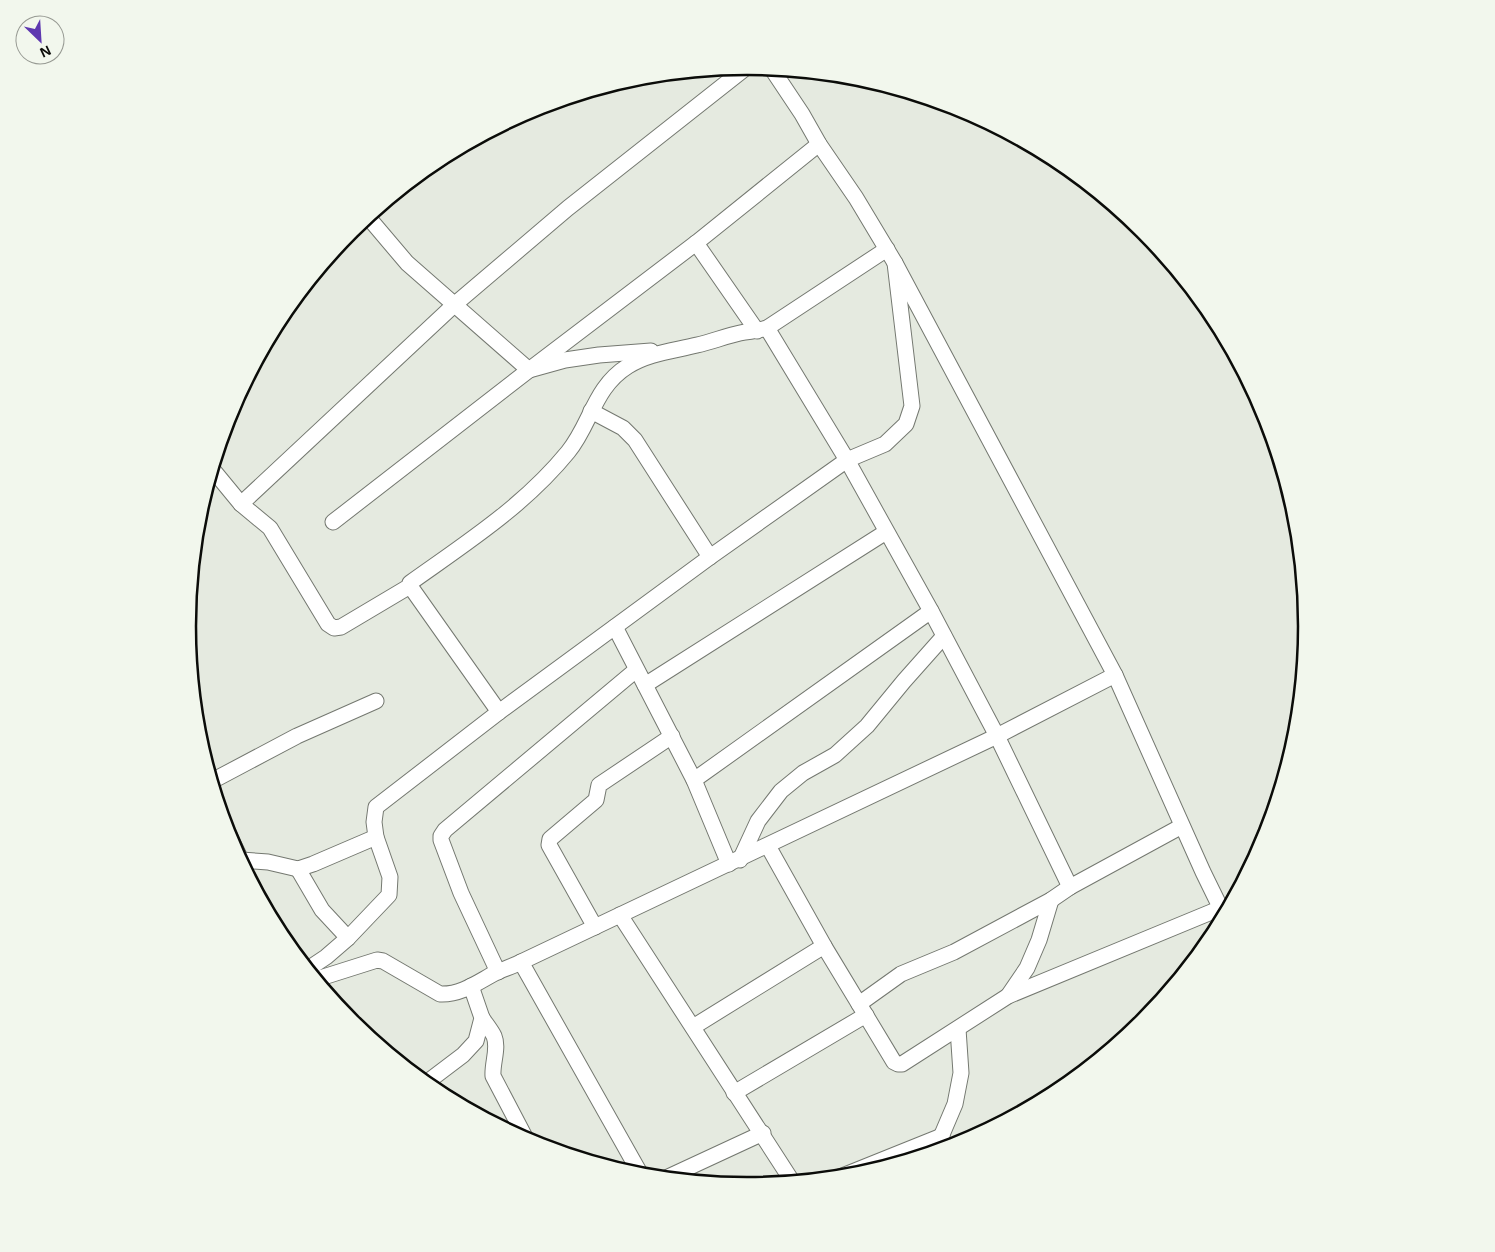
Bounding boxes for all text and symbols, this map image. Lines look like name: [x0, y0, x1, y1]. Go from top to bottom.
north arrow: [15, 15, 65, 65]
text: N: [38, 42, 53, 61]

